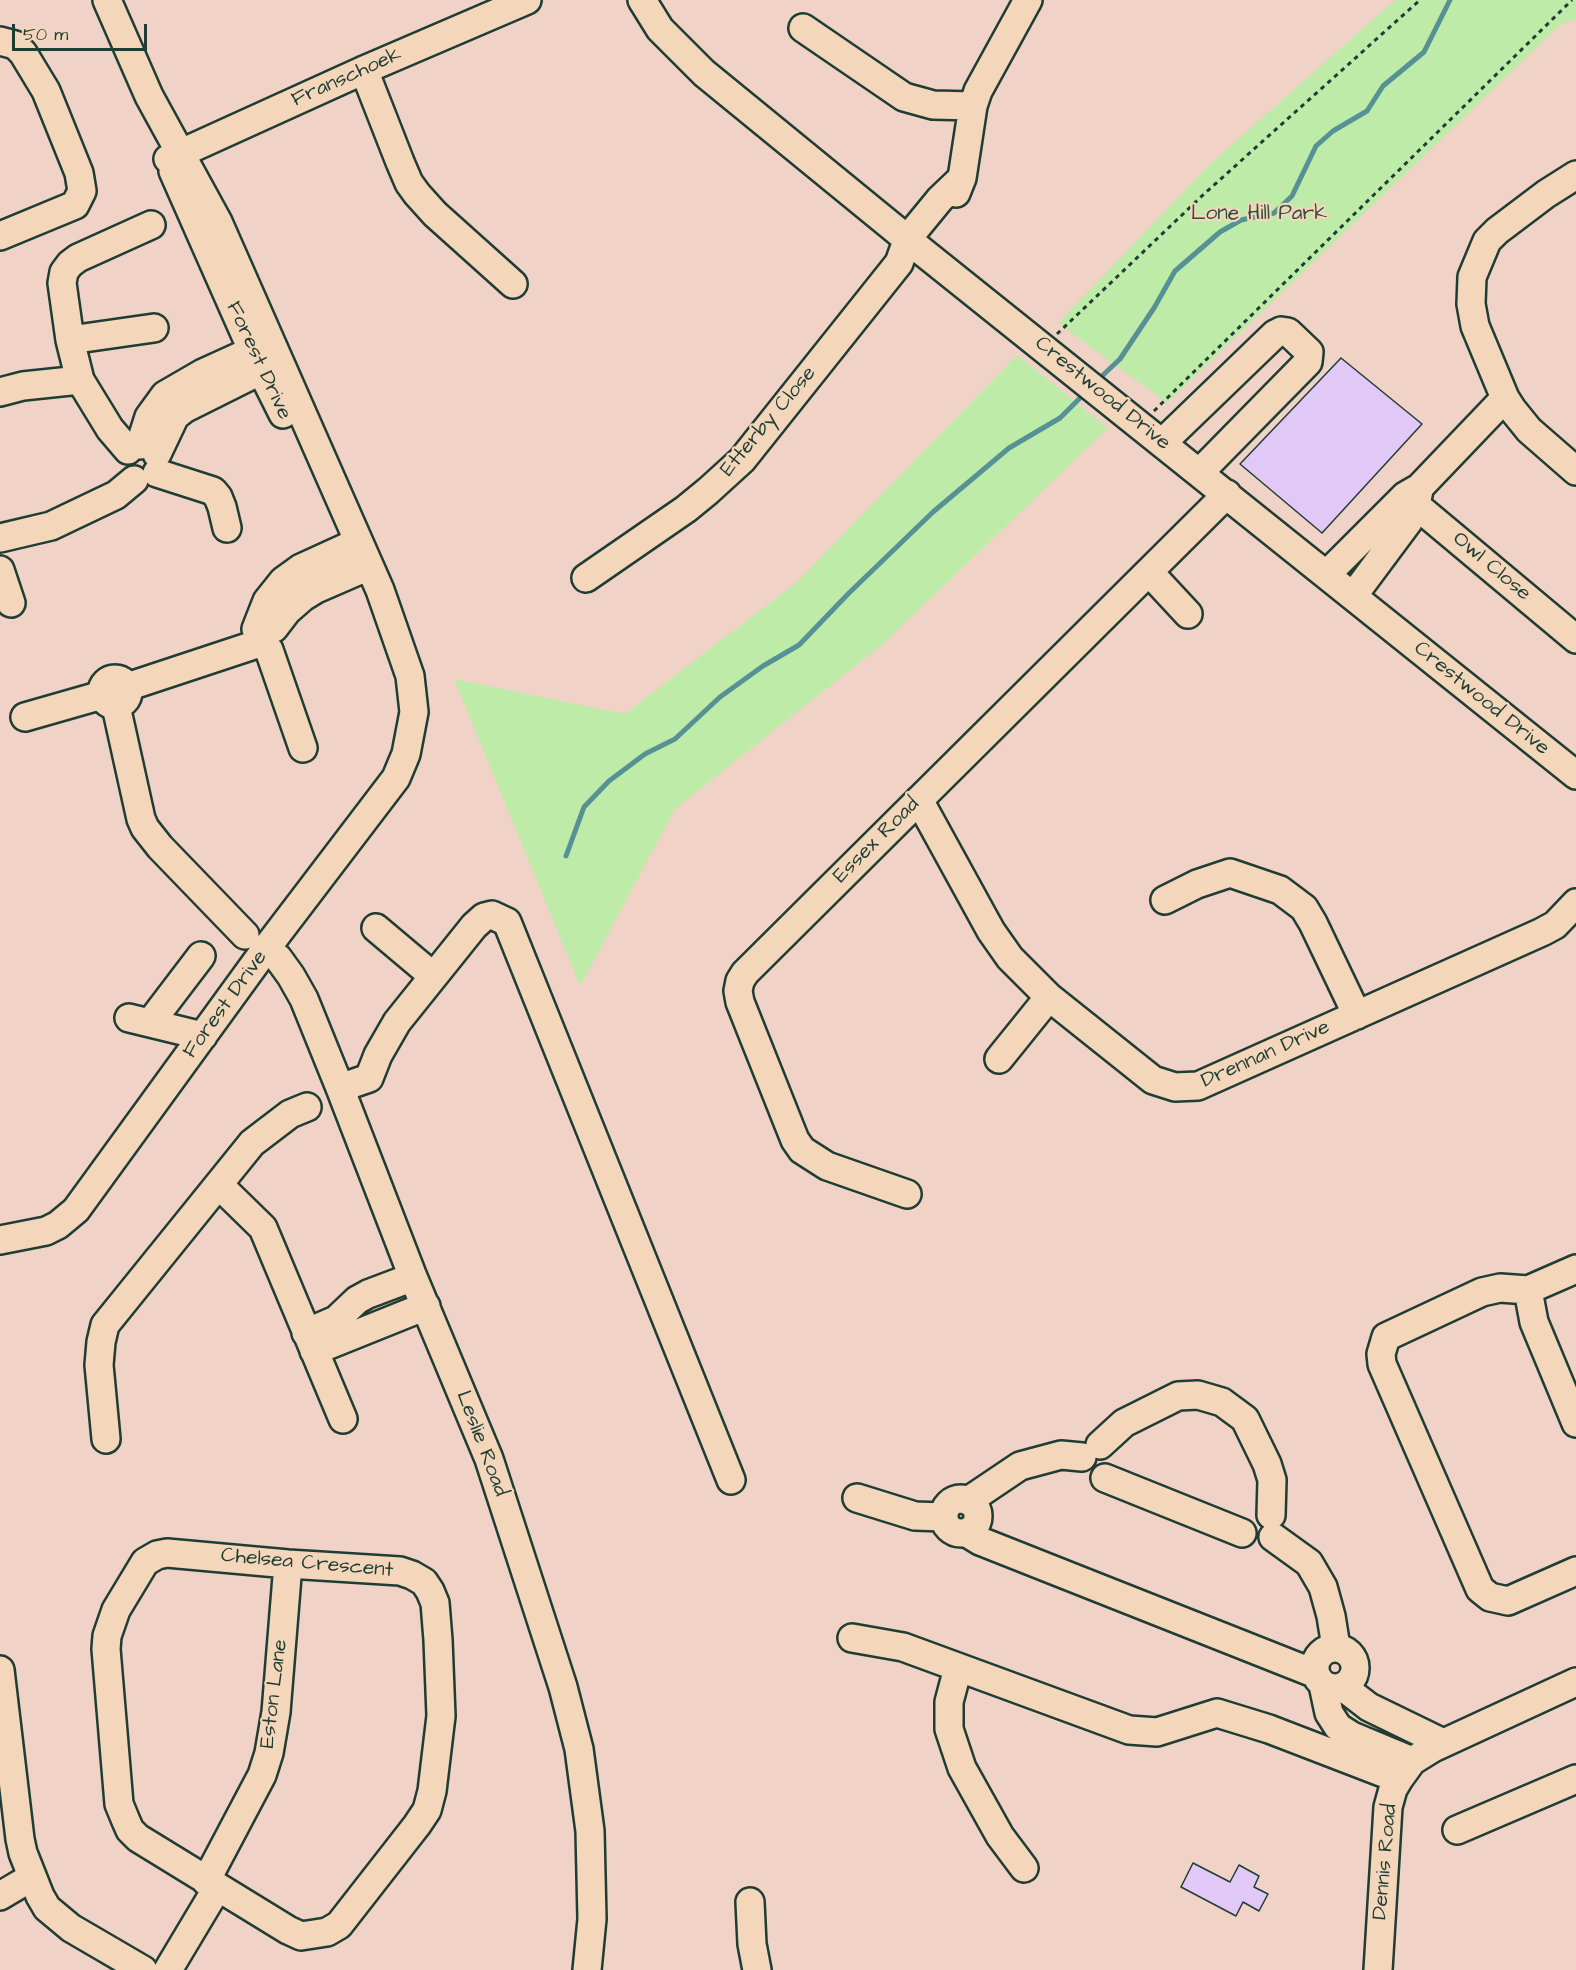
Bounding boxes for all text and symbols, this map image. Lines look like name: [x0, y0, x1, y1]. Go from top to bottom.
scale bar: [15, 12, 150, 50]
text: 50 m: [23, 22, 68, 47]
street label: Franschoek: [288, 43, 406, 113]
park label: Lone Hill Park: [1191, 202, 1327, 228]
street label: Forest Drive: [220, 298, 296, 424]
street label: Crestwood Drive: [1029, 332, 1175, 456]
street label: Etterby Close: [716, 362, 822, 482]
street label: Owl Close: [1447, 527, 1535, 607]
street label: Crestwood Drive: [1408, 637, 1554, 761]
street label: Essex Road: [829, 793, 925, 889]
street label: Forest Drive: [178, 946, 274, 1064]
street label: Drennan Drive: [1198, 1015, 1334, 1095]
street label: Leslie Road: [449, 1388, 513, 1500]
street label: Chelsea Crescent: [220, 1544, 394, 1584]
street label: Eston Lane: [256, 1638, 294, 1750]
street label: Dennis Road: [1368, 1803, 1404, 1921]

